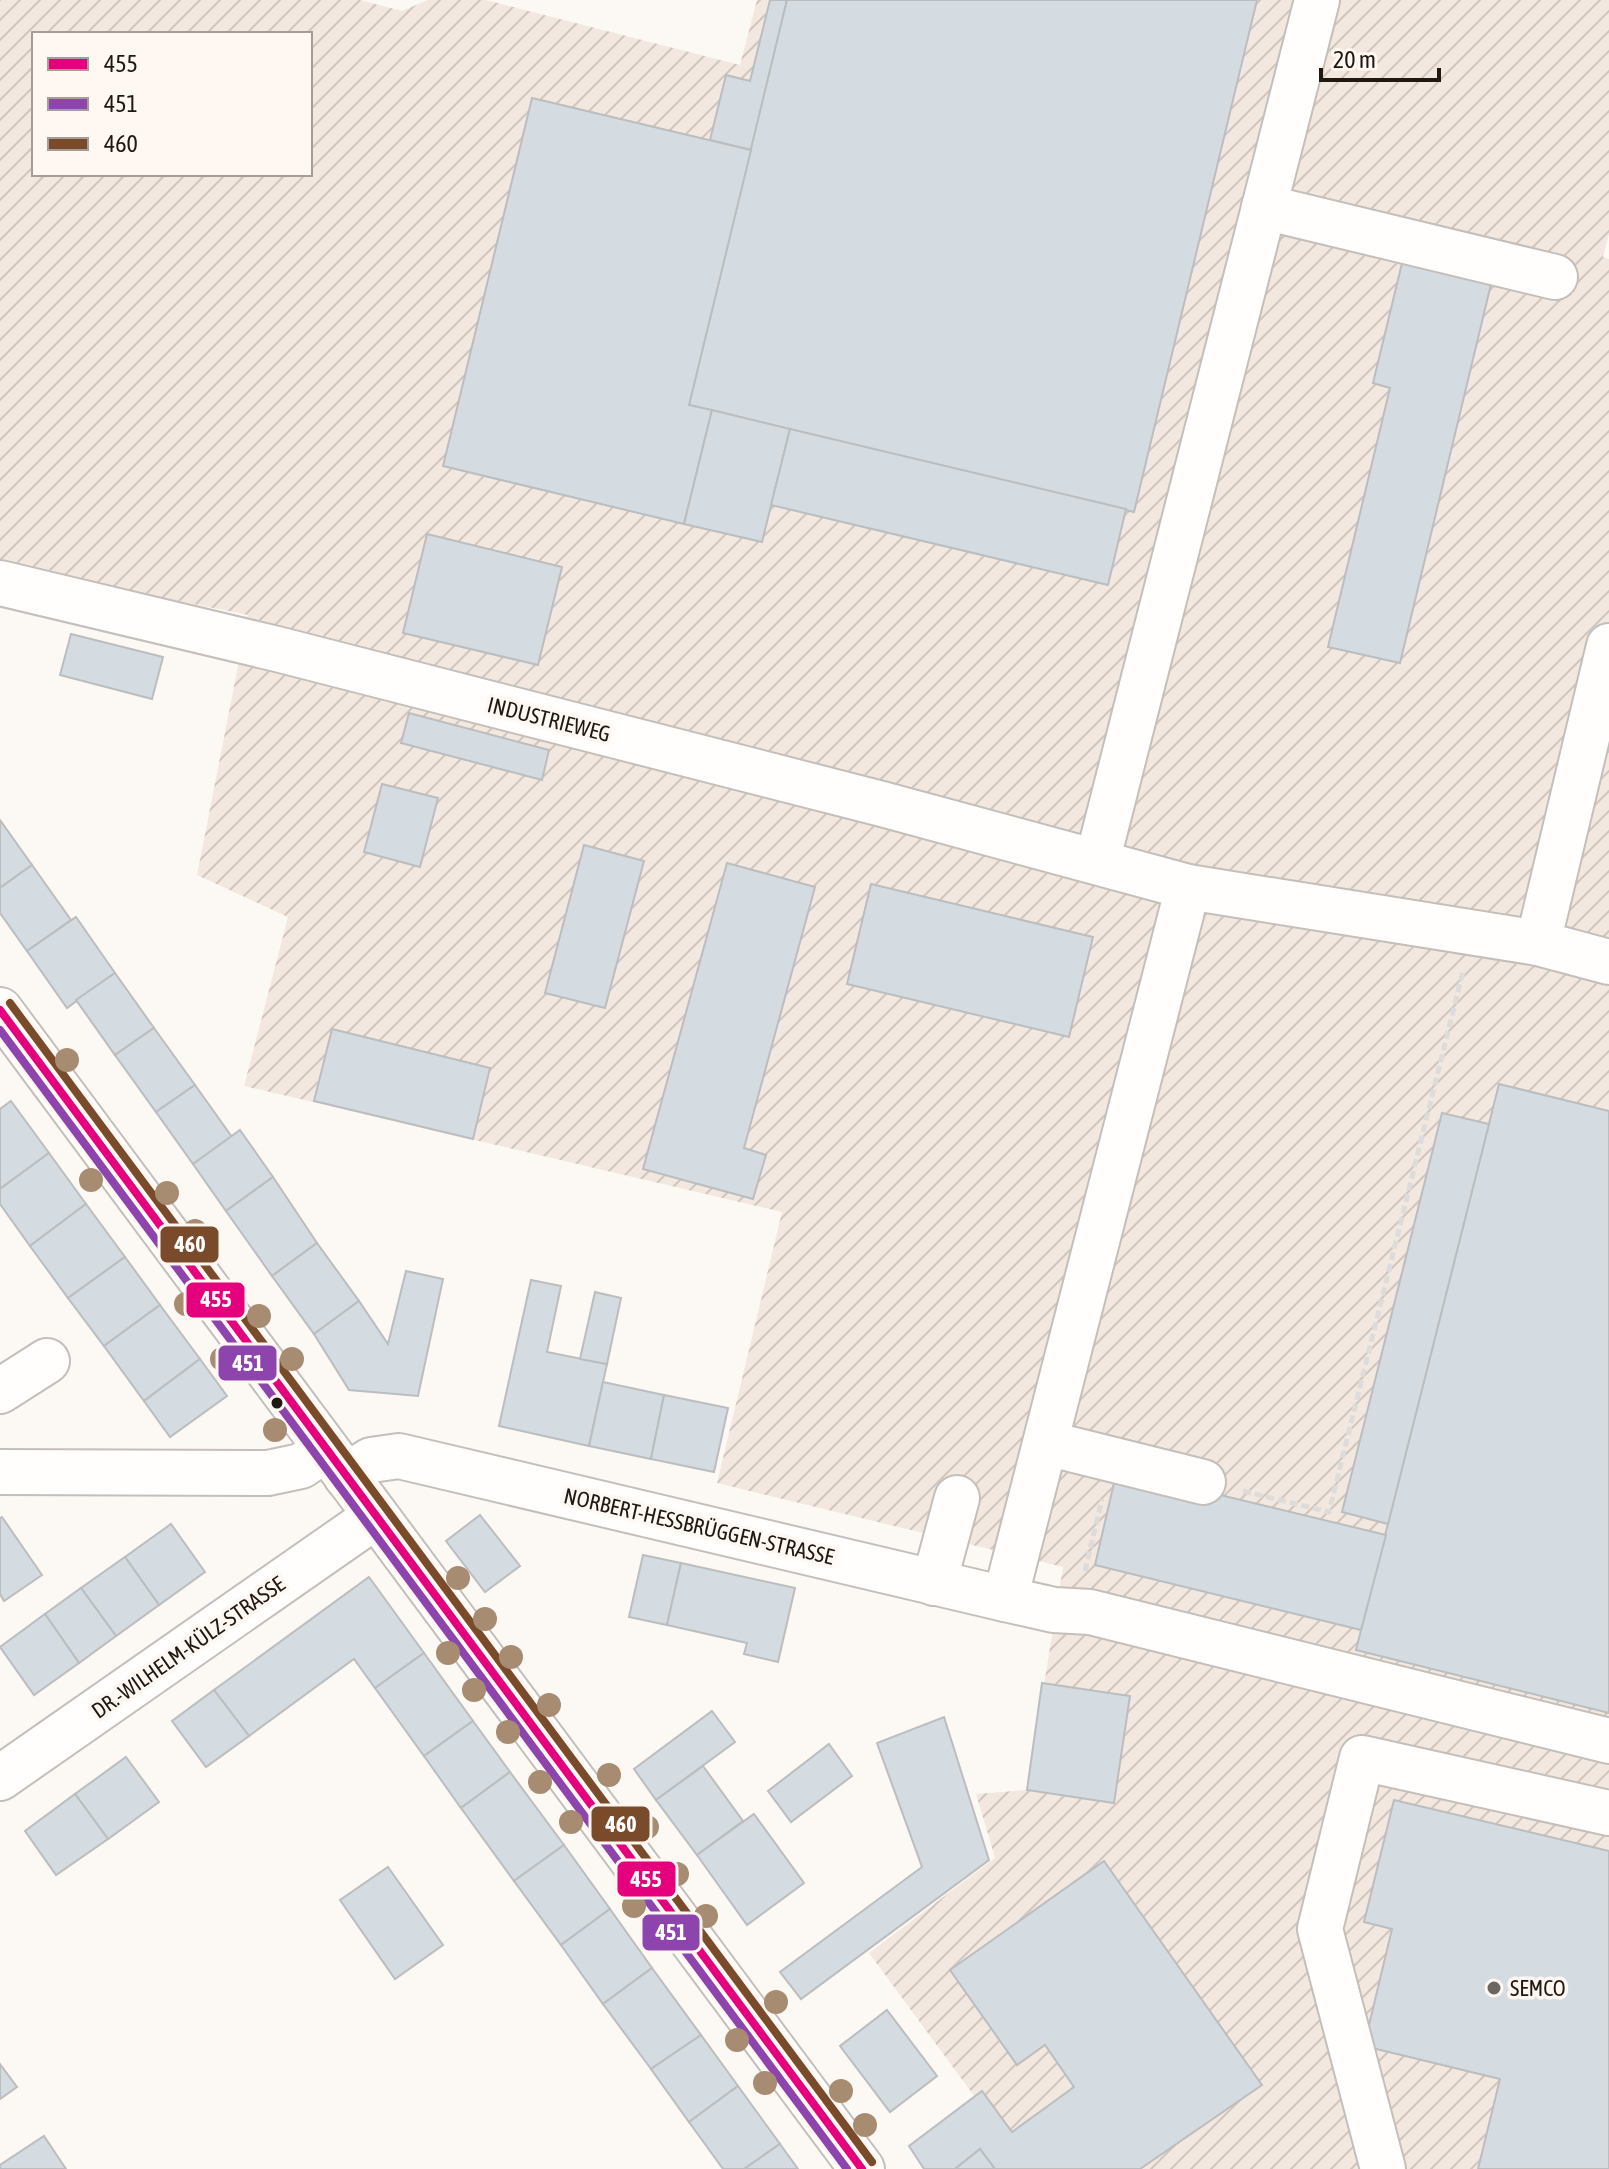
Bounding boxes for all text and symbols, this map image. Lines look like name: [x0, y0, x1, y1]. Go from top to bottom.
legend: [32, 32, 312, 176]
scale bar: [1321, 32, 1439, 82]
text: 20 m: [1333, 46, 1376, 73]
text: 455: [104, 50, 138, 77]
text: 451: [104, 90, 138, 117]
text: 460: [104, 130, 138, 157]
street label: INDUSTRIEWEG: [485, 691, 613, 747]
line badge: 460: [159, 1225, 220, 1264]
text: 460: [173, 1231, 206, 1257]
line badge: 455: [185, 1281, 246, 1319]
text: 455: [199, 1286, 232, 1312]
line badge: 451: [217, 1344, 278, 1382]
text: 451: [231, 1350, 264, 1376]
unlabelled marker: [269, 1395, 285, 1411]
street label: NORBERT-HESSBRÜGGEN-STRASSE: [561, 1482, 837, 1570]
street label: DR.-WILHELM-KÜLZ-STRASSE: [86, 1570, 290, 1724]
line badge: 460: [590, 1805, 651, 1843]
text: 460: [604, 1811, 637, 1837]
line badge: 455: [616, 1860, 677, 1898]
text: 455: [629, 1866, 662, 1892]
line badge: 451: [641, 1913, 701, 1952]
text: 451: [654, 1919, 687, 1945]
place label: SEMCO: [1510, 1975, 1566, 2001]
marker: SEMCO: [1485, 1979, 1503, 1997]

